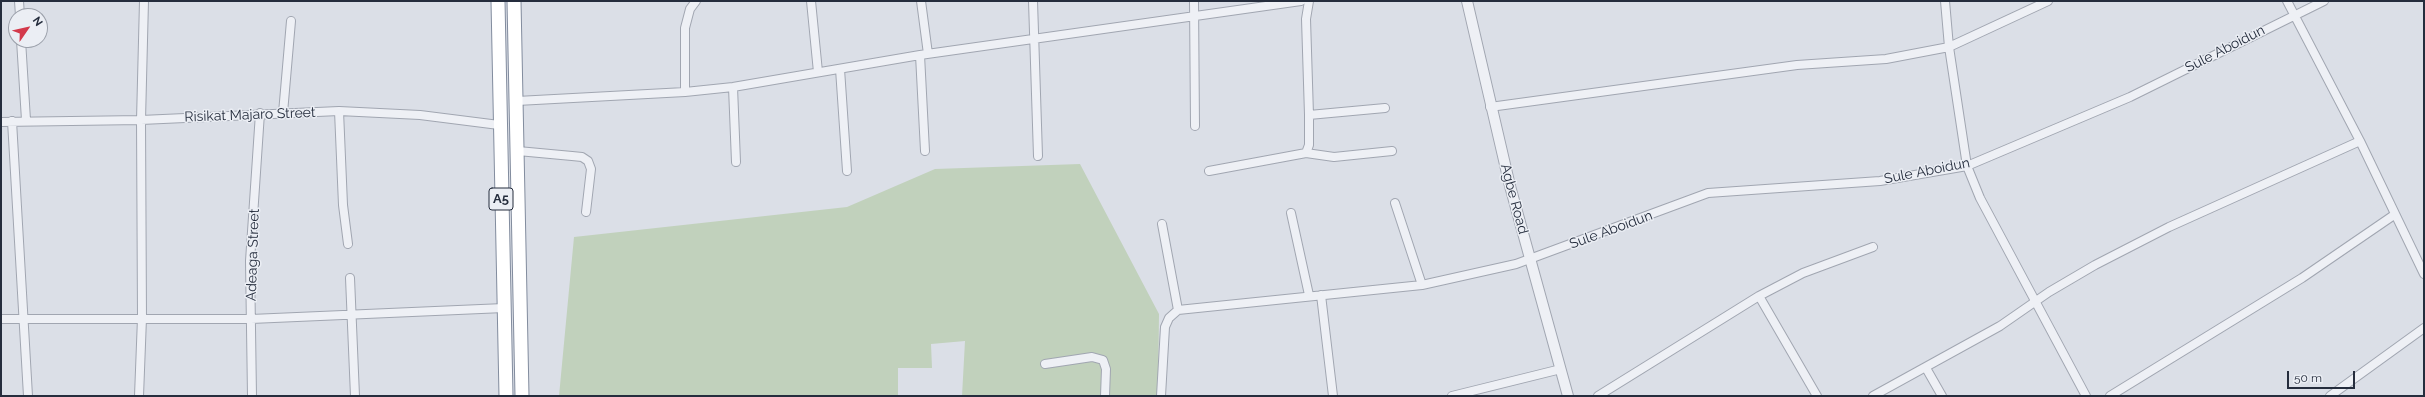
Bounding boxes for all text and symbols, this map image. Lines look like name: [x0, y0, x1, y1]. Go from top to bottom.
north arrow: [8, 8, 48, 48]
text: N: [30, 14, 45, 29]
street label: Sule Aboidun: [2182, 22, 2268, 76]
street label: Risikat Majaro Street: [184, 104, 316, 126]
street label: Sule Aboidun: [1883, 154, 1971, 188]
street label: Agbe Road: [1497, 162, 1531, 236]
road number: A5: [489, 188, 513, 210]
street label: Sule Aboidun: [1567, 207, 1655, 253]
street label: Adeaga Street: [243, 208, 263, 302]
scale bar: [2289, 363, 2357, 389]
text: 50 m: [2294, 371, 2322, 385]

